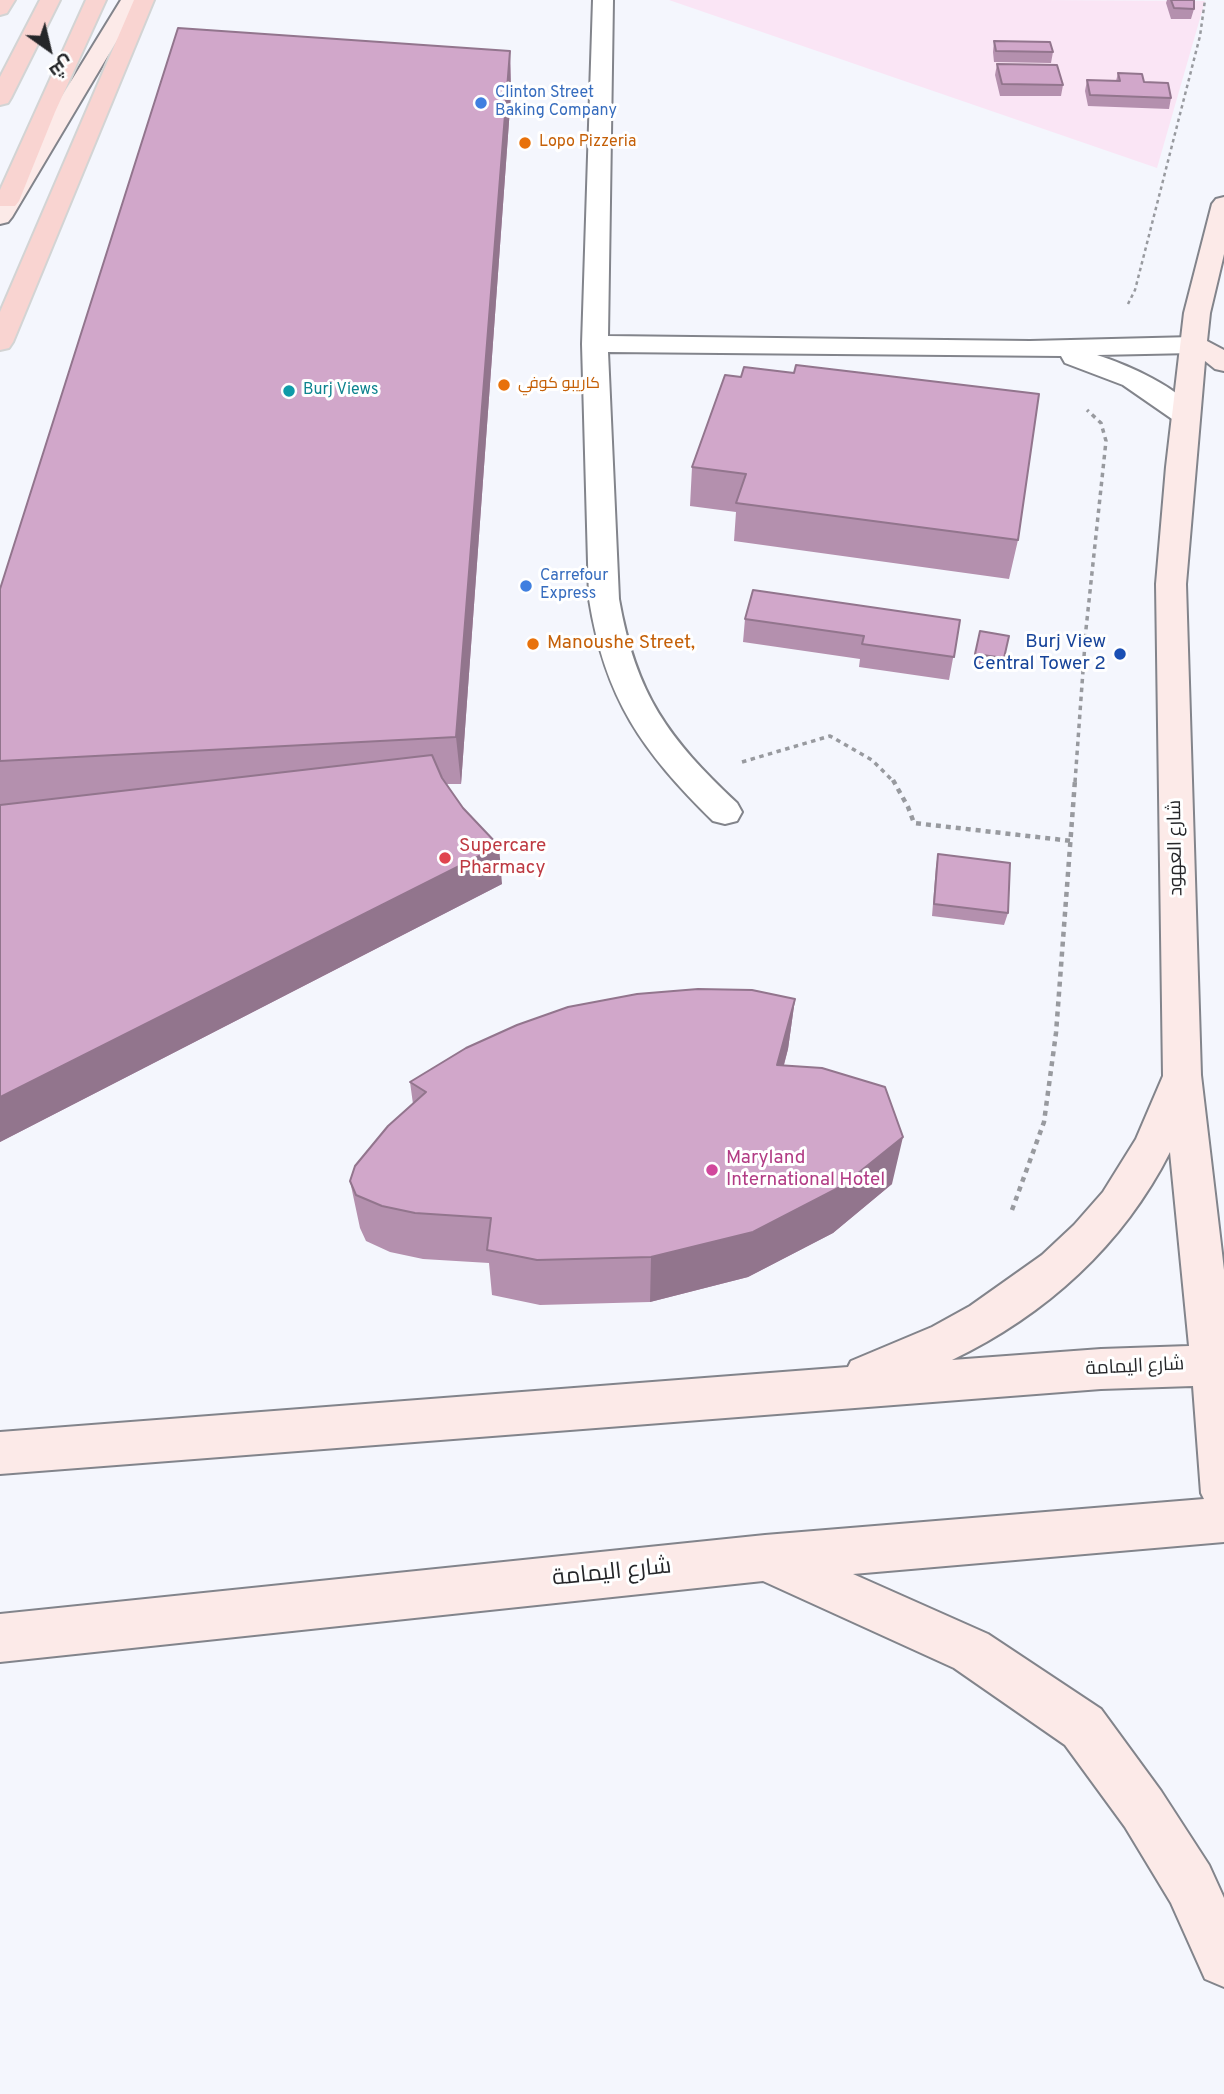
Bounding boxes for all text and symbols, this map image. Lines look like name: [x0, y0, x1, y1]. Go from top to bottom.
north arrow: [14, 14, 84, 84]
text: ش: [44, 50, 78, 83]
place label: Clinton Street Baking Company: [495, 84, 617, 122]
marker: Clinton Street Baking Company: [473, 95, 489, 111]
place label: Lopo Pizzeria: [539, 133, 636, 153]
marker: Lopo Pizzeria: [517, 135, 533, 151]
place label: كاريبو كوفي: [518, 375, 600, 395]
marker: كاريبو كوفي: [496, 377, 512, 393]
place label: Burj Views: [303, 381, 378, 401]
marker: Burj Views: [281, 383, 297, 399]
place label: Carrefour Express: [540, 567, 608, 605]
marker: Carrefour Express: [518, 578, 534, 594]
place label: Burj View Central Tower 2: [973, 632, 1106, 676]
place label: Manoushe Street,: [547, 633, 695, 655]
marker: Manoushe Street,: [525, 636, 541, 652]
marker: Burj View Central Tower 2: [1112, 646, 1128, 662]
street label: شارع العهود: [1165, 800, 1189, 896]
place label: Supercare Pharmacy: [459, 836, 546, 880]
marker: Supercare Pharmacy: [437, 850, 453, 866]
place label: Maryland International Hotel: [726, 1148, 885, 1192]
marker: Maryland International Hotel: [704, 1162, 720, 1178]
street label: شارع اليمامة: [1085, 1354, 1185, 1382]
street label: شارع اليمامة: [551, 1554, 673, 1594]

